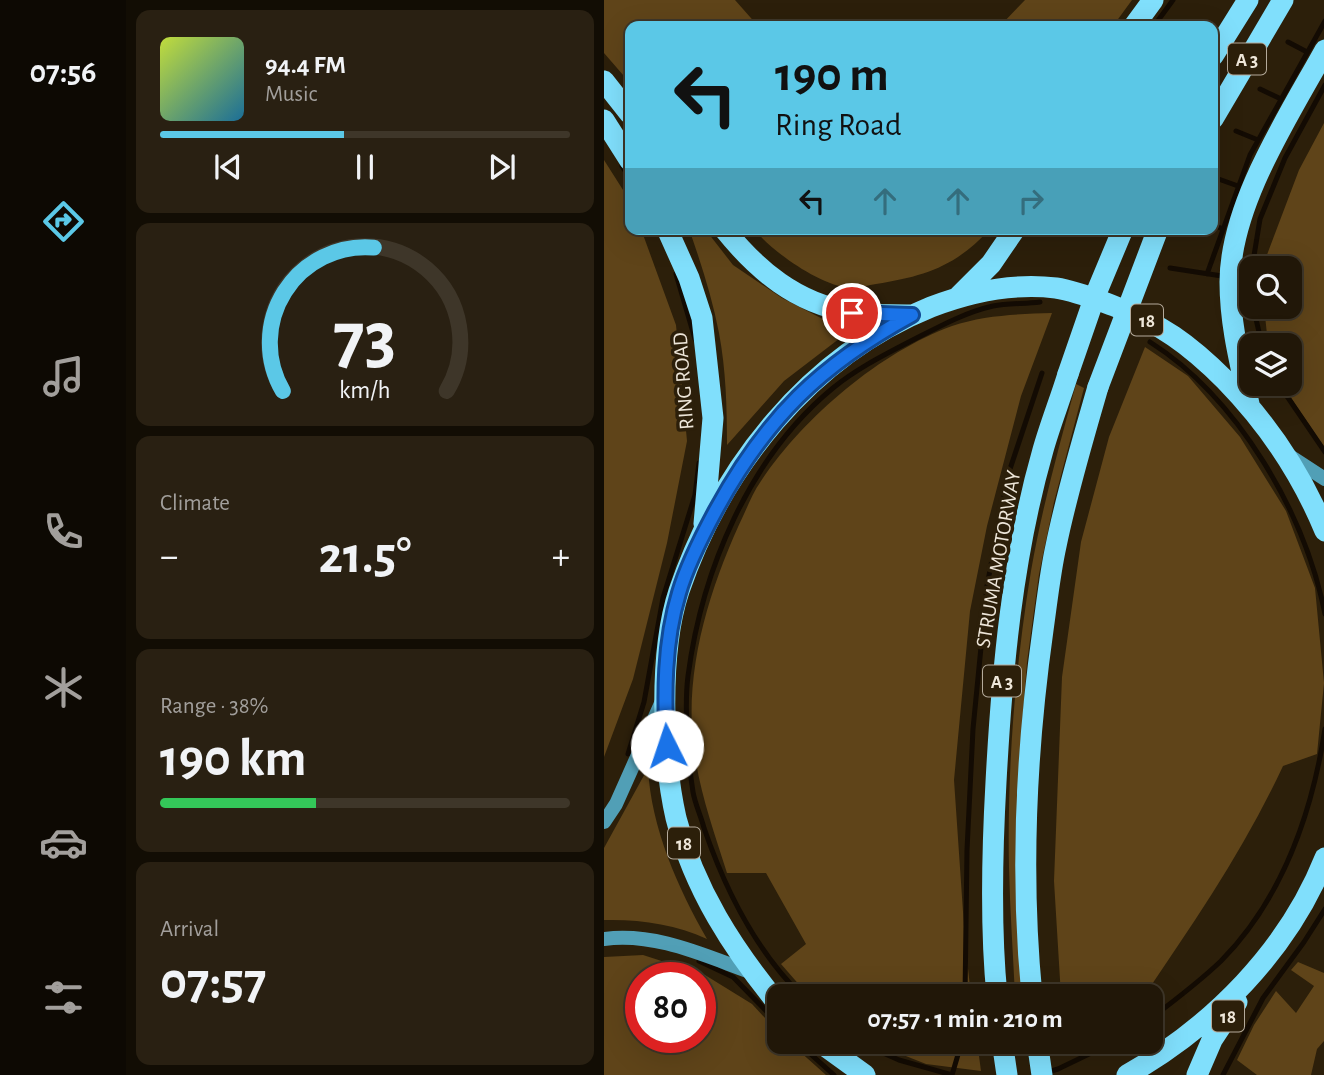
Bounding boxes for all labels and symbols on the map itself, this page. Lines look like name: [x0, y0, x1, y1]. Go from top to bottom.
road number: A 3: [1228, 44, 1266, 74]
pin: [822, 283, 882, 343]
road number: 18: [1131, 304, 1163, 336]
street label: RING ROAD: [670, 332, 697, 430]
street label: STRUMA MOTORWAY: [973, 469, 1024, 650]
road number: A 3: [983, 666, 1021, 696]
position arrow: [630, 709, 704, 783]
road number: 18: [668, 828, 700, 858]
speed limit sign: 80: [625, 962, 716, 1053]
road number: 18: [1212, 1000, 1244, 1032]

